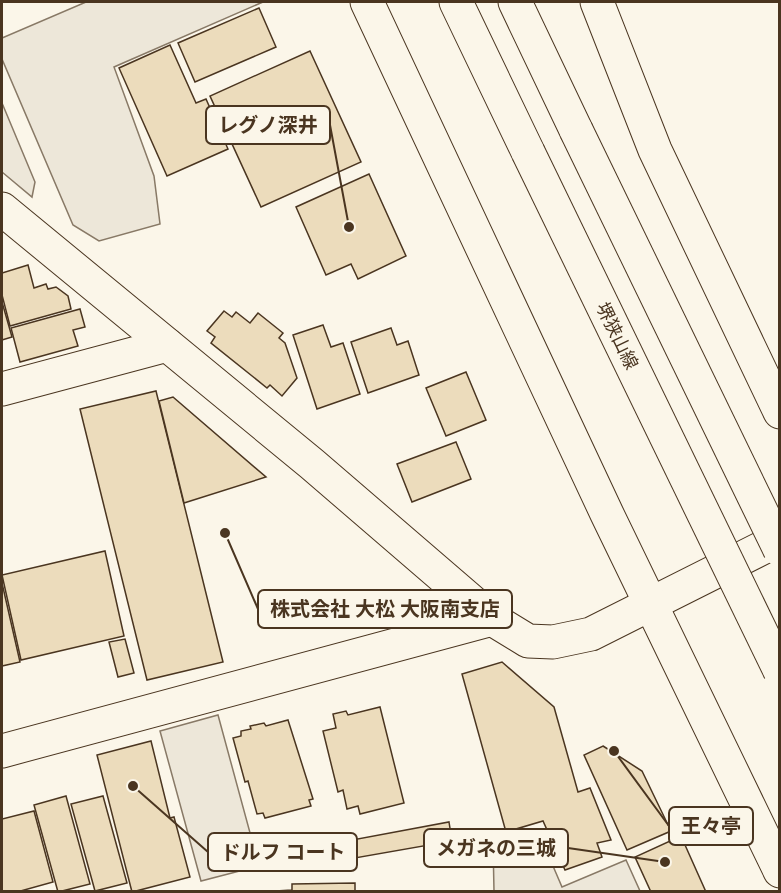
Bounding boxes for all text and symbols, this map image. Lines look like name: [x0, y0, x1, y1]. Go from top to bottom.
callout: レグノ深井: [206, 106, 330, 144]
text: レグノ深井: [218, 112, 318, 138]
street label: 堺狭山線: [591, 298, 644, 373]
callout: 株式会社 大松 大阪南支店: [258, 590, 512, 628]
text: 株式会社 大松 大阪南支店: [270, 596, 500, 622]
callout: 王々亭: [669, 807, 753, 845]
text: 王々亭: [681, 813, 741, 839]
callout: メガネの三城: [424, 829, 568, 867]
callout: ドルフ コート: [208, 833, 357, 871]
text: メガネの三城: [436, 835, 556, 861]
text: ドルフ コート: [220, 839, 346, 865]

